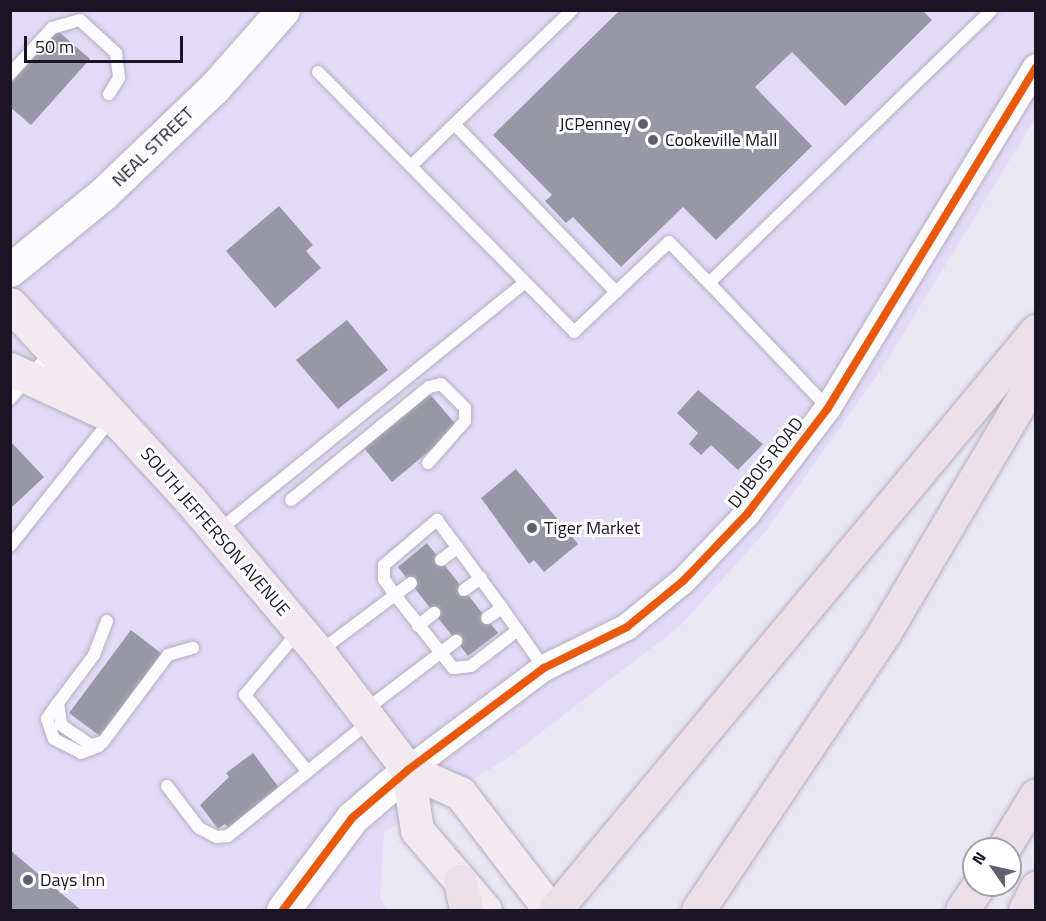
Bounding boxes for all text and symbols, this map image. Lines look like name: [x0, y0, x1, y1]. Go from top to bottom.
scale bar: [27, 24, 186, 62]
text: 50 m: [35, 33, 74, 60]
street label: NEAL STREET: [108, 103, 198, 191]
place label: JCPenney: [559, 113, 631, 135]
marker: JCPenney: [636, 117, 650, 131]
place label: Cookeville Mall: [665, 129, 777, 151]
marker: Cookeville Mall: [646, 133, 660, 147]
street label: DUBOIS ROAD: [724, 413, 808, 513]
street label: SOUTH JEFFERSON AVENUE: [136, 443, 294, 621]
place label: Tiger Market: [544, 517, 640, 539]
marker: Tiger Market: [525, 521, 539, 535]
north arrow: [962, 837, 1022, 897]
text: N: [966, 847, 992, 869]
place label: Days Inn: [40, 869, 105, 891]
marker: Days Inn: [21, 873, 35, 887]

